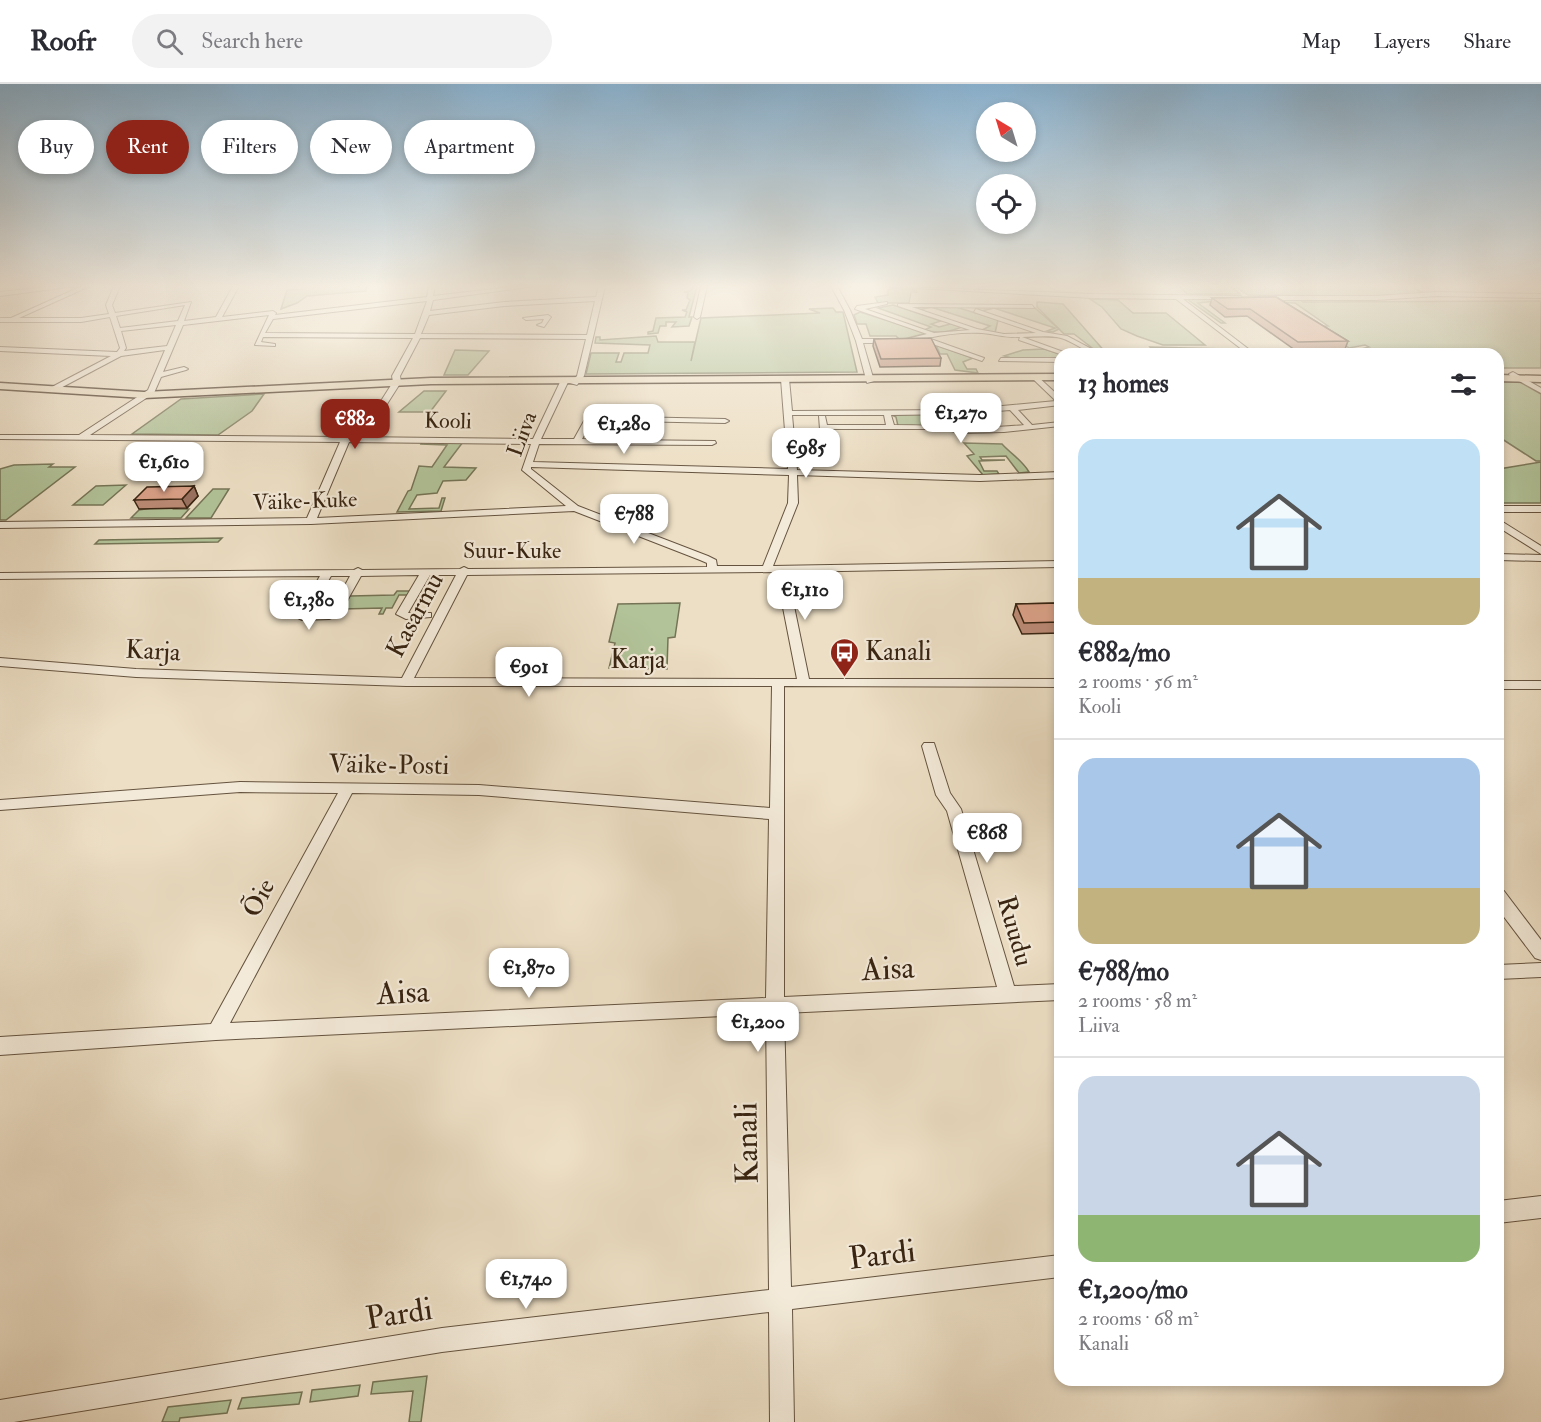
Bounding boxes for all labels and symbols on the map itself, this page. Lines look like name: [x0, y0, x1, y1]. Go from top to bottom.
north arrow: [976, 102, 1036, 162]
pin: €1,270: [912, 393, 1010, 444]
pin: €882: [319, 399, 391, 450]
pin: €1,280: [575, 404, 673, 455]
street label: Kooli: [424, 407, 472, 435]
street label: Liiva: [501, 407, 544, 460]
pin: €985: [770, 428, 842, 479]
pin: €1,610: [115, 442, 213, 493]
street label: Väike-Kuke: [252, 485, 358, 517]
pin: €788: [598, 494, 670, 545]
street label: Suur-Kuke: [463, 537, 561, 565]
street label: Kasarmu: [379, 567, 451, 663]
pin: €1,110: [756, 570, 854, 621]
pin: €1,380: [260, 580, 358, 631]
street label: Karja: [125, 634, 182, 668]
bus stop icon: Kanali: [828, 636, 860, 678]
place label: Kanali: [865, 636, 932, 668]
street label: Karja: [610, 644, 666, 676]
pin: €901: [493, 647, 565, 698]
street label: Väike-Posti: [328, 748, 450, 782]
pin: €868: [951, 813, 1023, 864]
street label: Õie: [234, 872, 282, 923]
street label: Ruudu: [990, 892, 1040, 970]
pin: €1,870: [480, 948, 578, 999]
street label: Aisa: [860, 948, 916, 990]
street label: Aisa: [375, 972, 431, 1014]
pin: €1,200: [709, 1002, 807, 1053]
street label: Kanali: [726, 1102, 768, 1184]
street label: Pardi: [846, 1231, 918, 1279]
pin: €1,740: [477, 1259, 575, 1310]
street label: Pardi: [363, 1289, 435, 1339]

